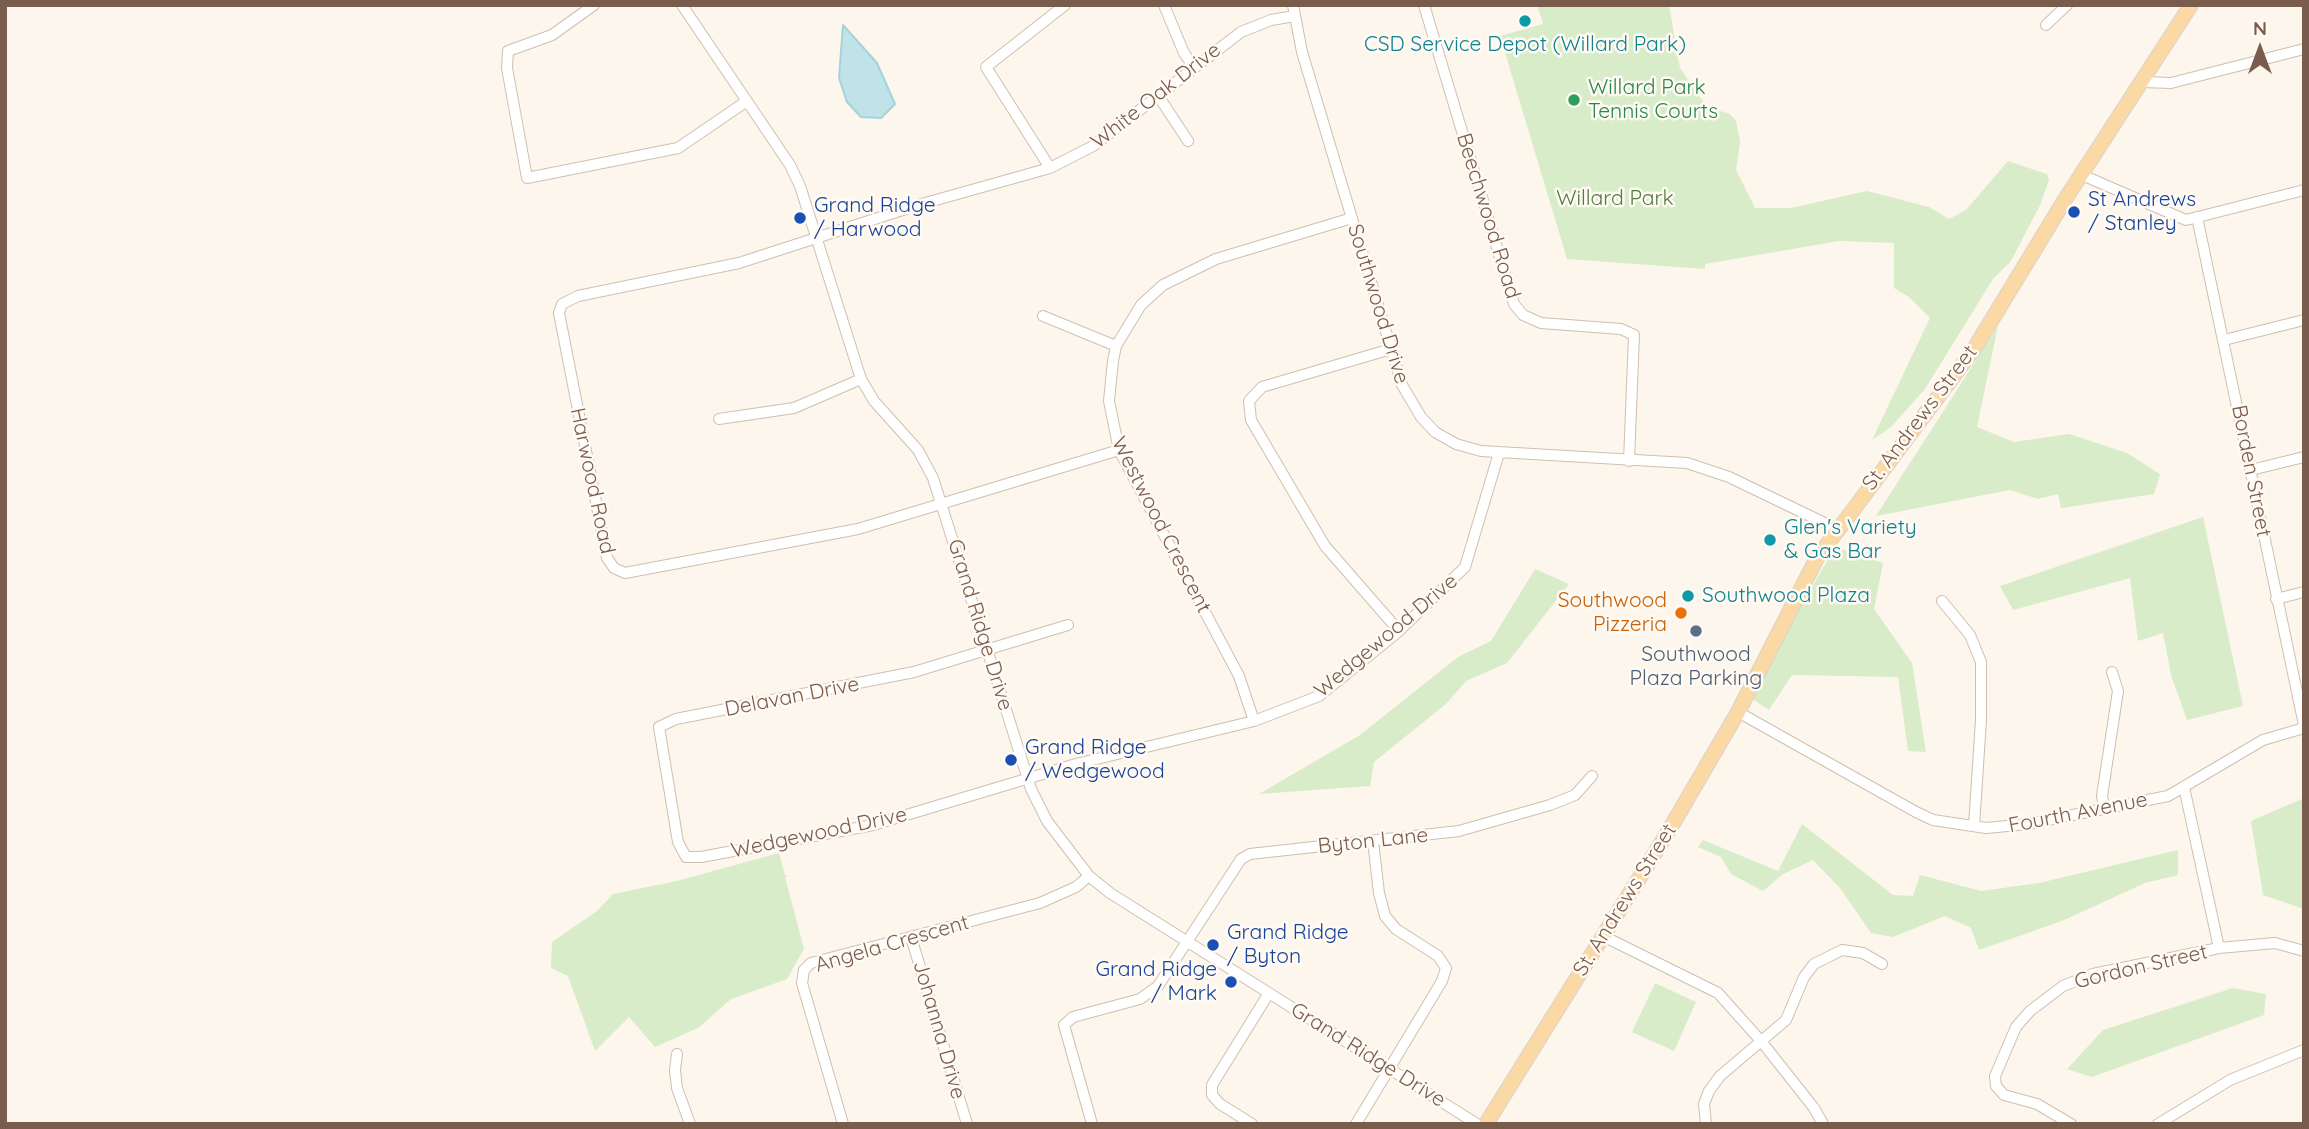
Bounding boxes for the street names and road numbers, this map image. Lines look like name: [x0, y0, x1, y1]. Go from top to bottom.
street label: White Oak Drive: [1086, 38, 1226, 154]
street label: Beechwood Road: [1451, 130, 1525, 302]
street label: Southwood Drive: [1342, 221, 1414, 387]
street label: St. Andrews Street: [1857, 341, 1983, 495]
street label: Borden Street: [2226, 403, 2276, 539]
street label: Harwood Road: [564, 406, 620, 556]
street label: Westwood Crescent: [1106, 433, 1216, 617]
street label: Grand Ridge Drive: [942, 536, 1018, 714]
street label: Wedgewood Drive: [1309, 569, 1463, 703]
street label: Delavan Drive: [723, 672, 861, 722]
street label: Fourth Avenue: [2006, 787, 2150, 839]
street label: Wedgewood Drive: [729, 802, 909, 864]
street label: St. Andrews Street: [1568, 819, 1682, 981]
street label: Byton Lane: [1316, 823, 1430, 859]
street label: Angela Crescent: [812, 910, 972, 978]
street label: Gordon Street: [2072, 939, 2210, 995]
street label: Johanna Drive: [907, 958, 971, 1102]
street label: Grand Ridge Drive: [1286, 997, 1450, 1113]

